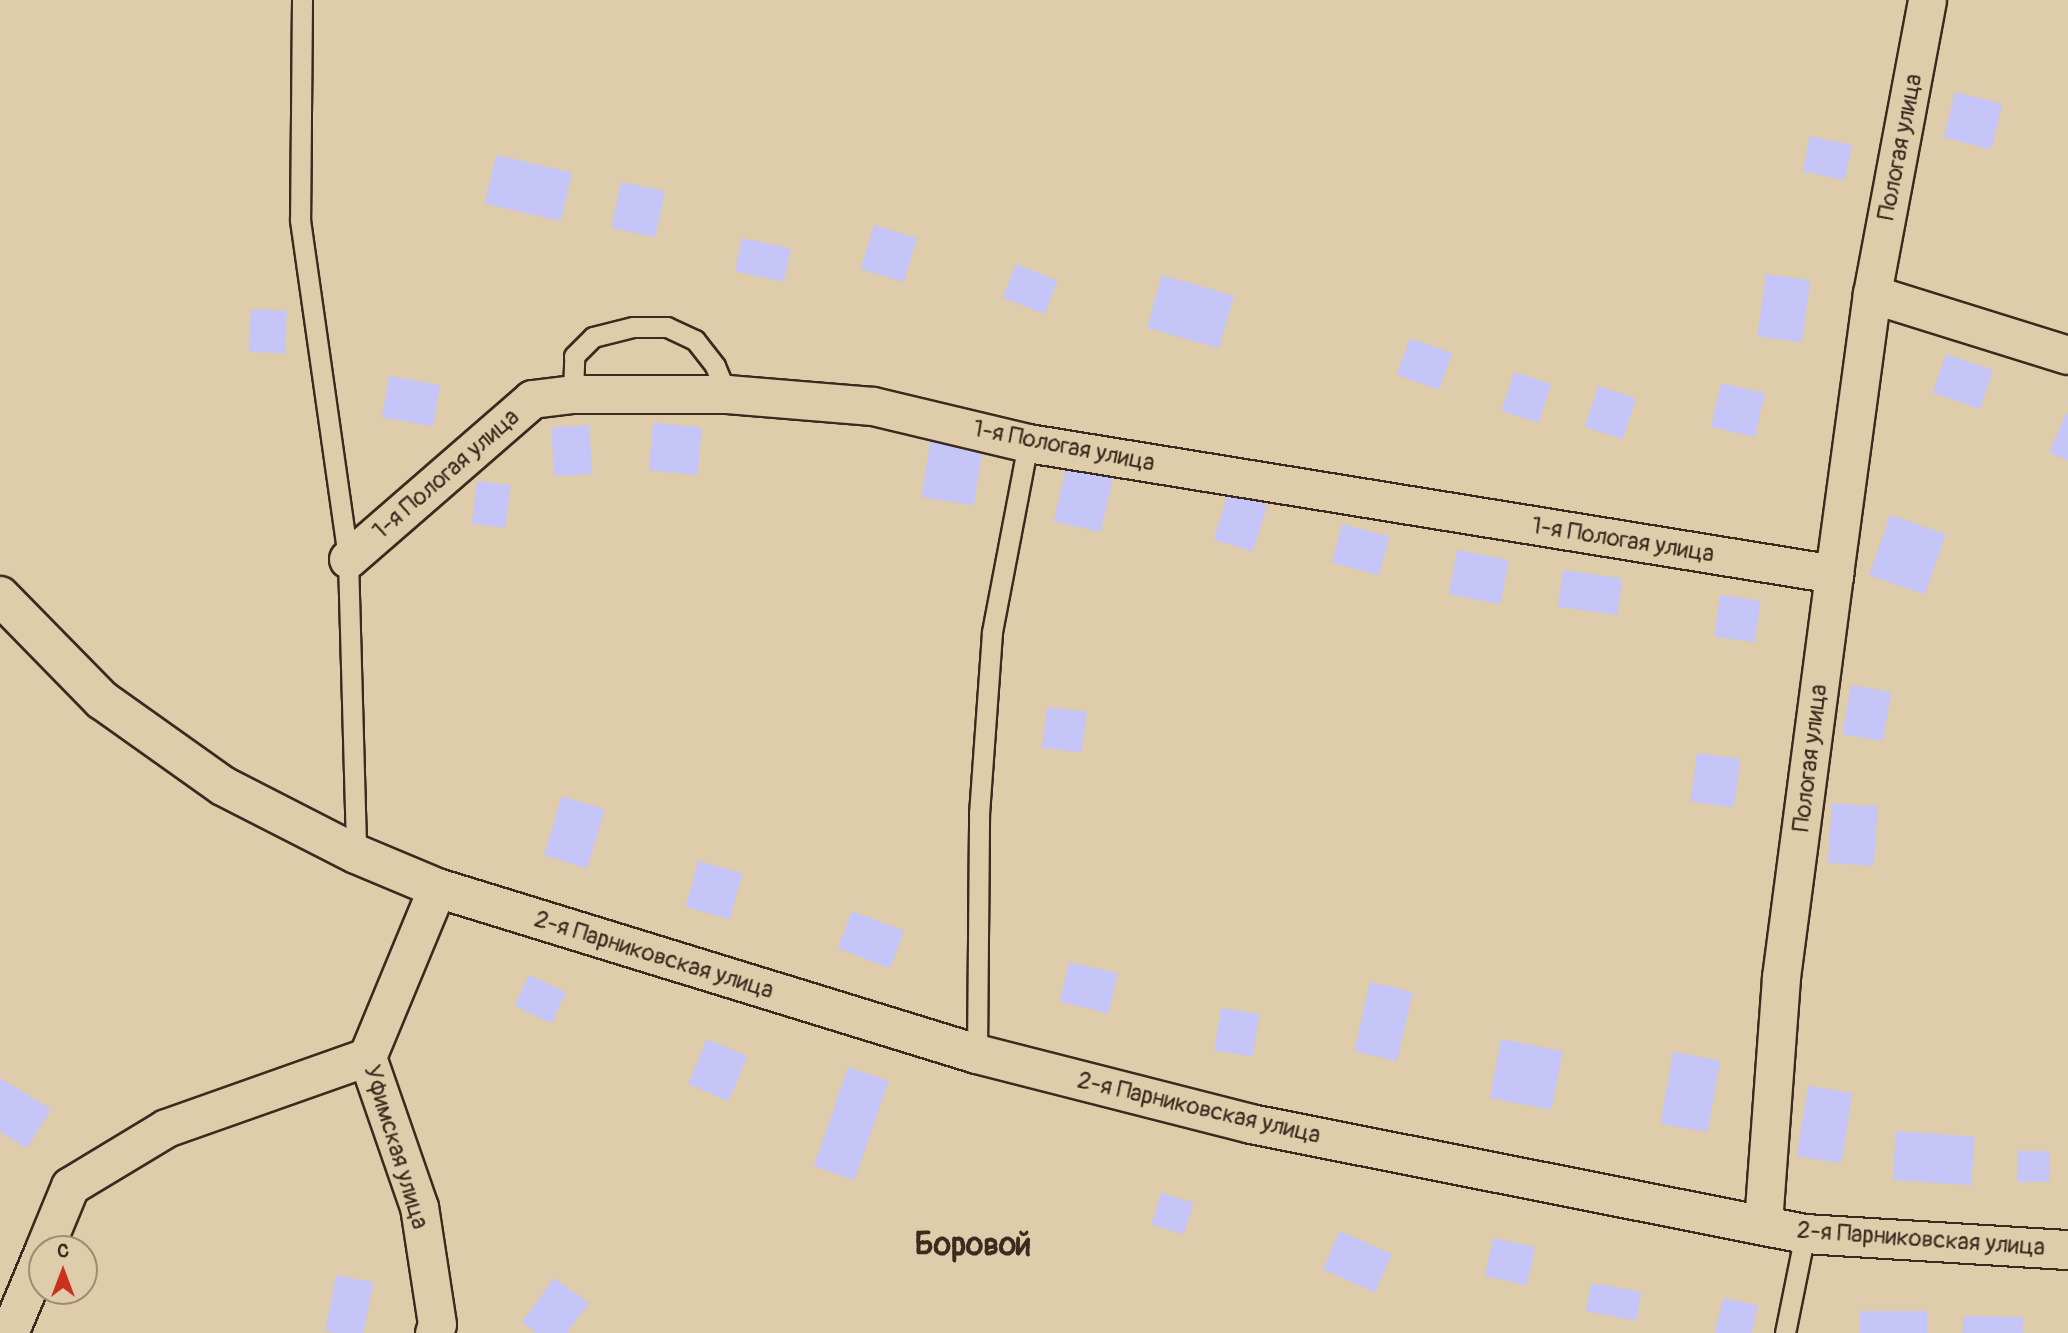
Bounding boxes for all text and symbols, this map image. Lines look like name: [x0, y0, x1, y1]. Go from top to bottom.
street label: Пологая улица: [1872, 71, 1928, 223]
street label: 1-я Пологая улица: [367, 403, 525, 545]
street label: 1-я Пологая улица: [971, 414, 1157, 478]
street label: 1-я Пологая улица: [1530, 511, 1716, 569]
street label: Пологая улица: [1787, 683, 1833, 833]
street label: 2-я Парниковская улица: [531, 905, 777, 1005]
street label: Уфимская улица: [357, 1062, 435, 1232]
street label: 2-я Парниковская улица: [1075, 1066, 1323, 1150]
street label: 2-я Парниковская улица: [1796, 1216, 2046, 1262]
district label: Боровой: [915, 1226, 1031, 1264]
north arrow: [28, 1235, 98, 1305]
text: С: [57, 1239, 69, 1263]

